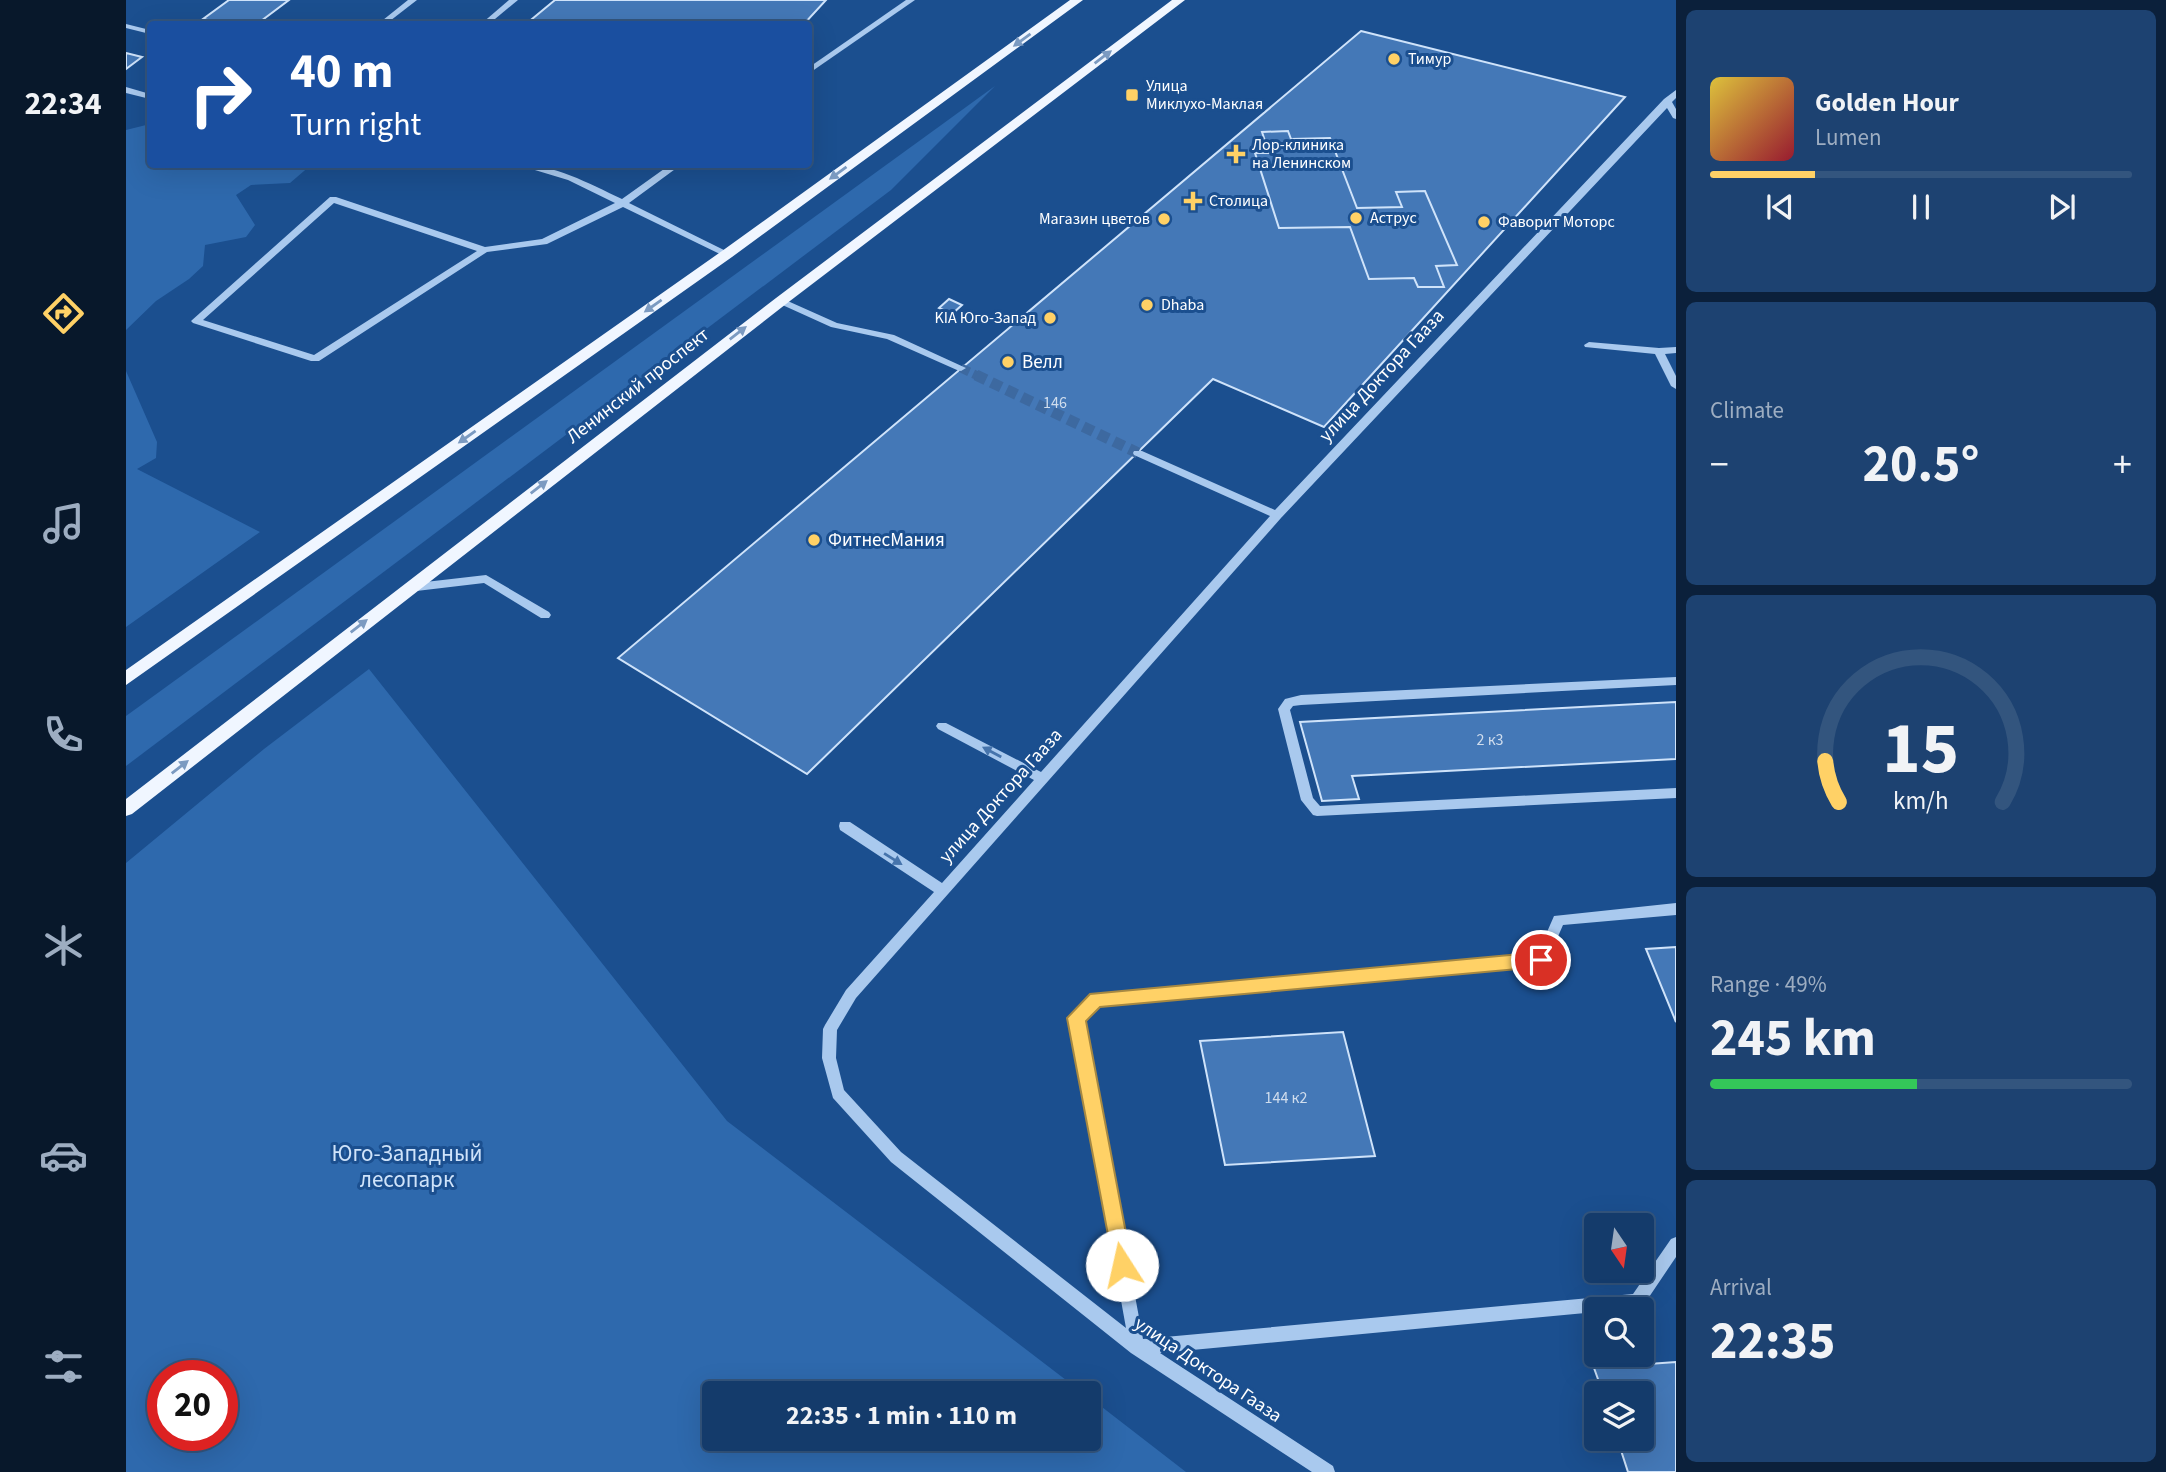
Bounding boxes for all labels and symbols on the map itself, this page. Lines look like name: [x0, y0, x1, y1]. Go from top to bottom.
one-way arrow: [1013, 33, 1031, 47]
place label: Тимур: [1408, 48, 1451, 70]
one-way arrow: [1094, 51, 1112, 65]
marker: Тимур: [1386, 51, 1402, 67]
place label: Улица Миклухо-Маклая: [1146, 75, 1263, 115]
marker: Улица Миклухо-Маклая: [1124, 87, 1140, 103]
place label: Лор-клиника на Ленинском: [1252, 134, 1351, 174]
marker: Лор-клиника на Ленинском: [1226, 144, 1246, 164]
one-way arrow: [829, 166, 847, 181]
place label: Столица: [1209, 190, 1268, 212]
marker: Столица: [1183, 191, 1203, 211]
place label: Аструс: [1370, 207, 1417, 229]
place label: Магазин цветов: [1039, 208, 1150, 230]
marker: Аструс: [1348, 210, 1364, 226]
marker: Магазин цветов: [1156, 211, 1172, 227]
place label: Фаворит Моторс: [1498, 211, 1615, 233]
marker: Фаворит Моторс: [1476, 214, 1492, 230]
place label: Dhaba: [1161, 294, 1204, 316]
marker: Dhaba: [1139, 297, 1155, 313]
one-way arrow: [644, 299, 662, 313]
street label: улица Доктора Гааза: [1313, 304, 1451, 448]
place label: KIA Юго-Запад: [934, 307, 1036, 329]
marker: KIA Юго-Запад: [1042, 310, 1058, 326]
street label: Ленинский проспект: [561, 321, 715, 450]
one-way arrow: [729, 326, 747, 341]
place label: Велл: [1022, 349, 1063, 376]
marker: Велл: [1000, 354, 1016, 370]
house number: 146: [1043, 392, 1067, 414]
one-way arrow: [458, 430, 476, 444]
one-way arrow: [529, 480, 547, 495]
place label: ФитнесМания: [828, 527, 945, 554]
marker: ФитнесМания: [806, 532, 822, 548]
one-way arrow: [349, 619, 367, 634]
street label: улица Доктора Гааза: [933, 723, 1069, 869]
house number: 2 к3: [1476, 729, 1504, 751]
one-way arrow: [982, 747, 1002, 758]
one-way arrow: [170, 759, 188, 774]
one-way arrow: [883, 852, 903, 865]
pin: [1511, 930, 1571, 990]
house number: 144 к2: [1265, 1087, 1308, 1109]
park label: Юго-Западный лесопарк: [332, 1137, 482, 1196]
north arrow: [1584, 1213, 1654, 1283]
position arrow: [1085, 1228, 1159, 1302]
street label: улица Доктора Гааза: [1129, 1310, 1287, 1430]
speed limit sign: 20: [147, 1360, 238, 1451]

